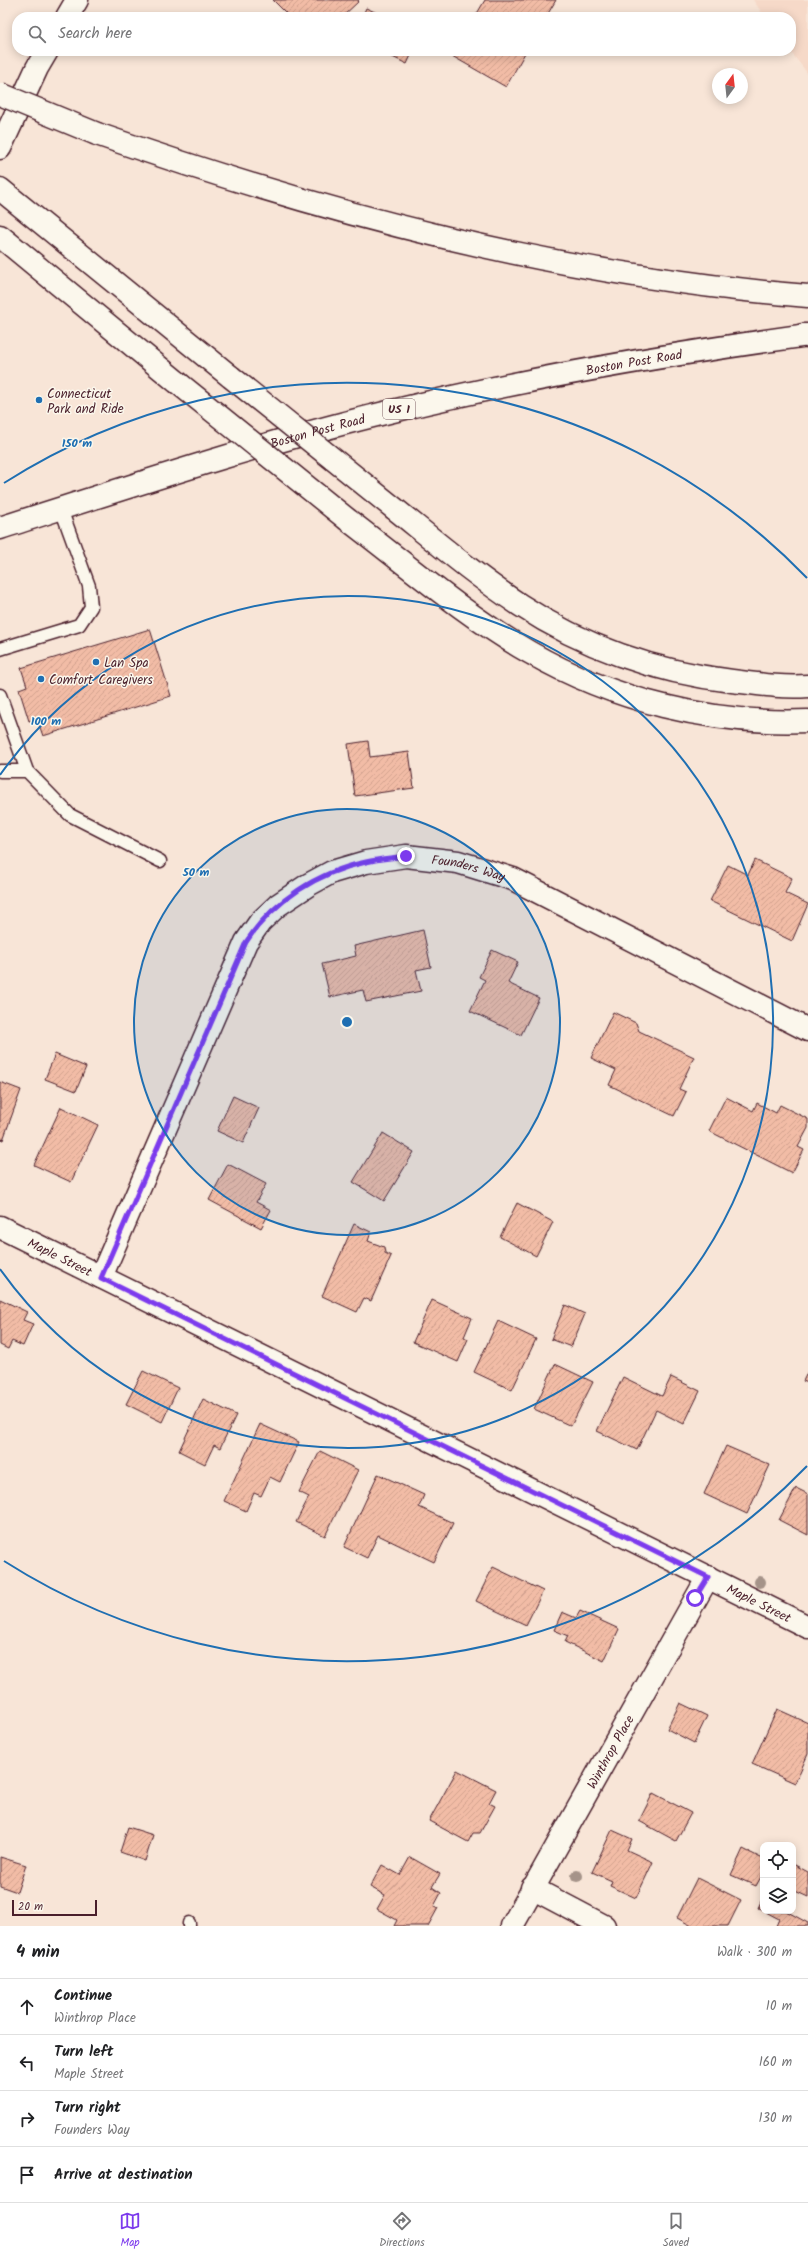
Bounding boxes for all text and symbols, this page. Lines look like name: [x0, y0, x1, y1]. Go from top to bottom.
search box: [12, 12, 796, 56]
text: Search here: [58, 22, 132, 46]
icon: search: [26, 23, 48, 45]
north arrow: [712, 68, 748, 104]
street label: Boston Post Road: [584, 345, 684, 382]
place label: Connecticut Park and Ride: [47, 384, 124, 420]
marker: Connecticut Park and Ride: [34, 395, 44, 405]
road number: US 1: [383, 399, 415, 419]
street label: Boston Post Road: [268, 409, 368, 455]
text: 150 m: [62, 434, 92, 453]
place label: Lan Spa: [104, 653, 149, 674]
marker: Lan Spa: [91, 657, 101, 667]
place label: Comfort Caregivers: [49, 670, 153, 691]
marker: Comfort Caregivers: [36, 674, 46, 684]
text: 100 m: [31, 712, 61, 731]
route end: [397, 847, 415, 865]
street label: Founders Way: [430, 850, 508, 888]
text: 50 m: [182, 863, 210, 882]
centre of rings: [340, 1015, 354, 1029]
street label: Maple Street: [23, 1233, 96, 1283]
street label: Maple Street: [722, 1579, 795, 1629]
route start: [686, 1589, 704, 1607]
street label: Winthrop Place: [582, 1711, 641, 1793]
map controls: [760, 1842, 796, 1914]
button: locate: [760, 1842, 796, 1878]
button: layers: [760, 1878, 796, 1914]
scale bar: [12, 1898, 97, 1917]
text: 20 m: [18, 1898, 43, 1916]
text: 4 min: [16, 1939, 60, 1966]
text: Walk · 300 m: [717, 1942, 792, 1963]
text: Continue: [54, 1984, 112, 2008]
icon: ahead: [16, 1996, 38, 2018]
text: 10 m: [766, 1996, 792, 2017]
text: Winthrop Place: [54, 2008, 136, 2029]
text: Turn left: [54, 2040, 114, 2064]
icon: left: [16, 2052, 38, 2074]
text: 160 m: [759, 2052, 792, 2073]
text: Maple Street: [54, 2064, 124, 2085]
text: Turn right: [54, 2096, 121, 2120]
icon: right: [16, 2108, 38, 2130]
text: 130 m: [758, 2108, 792, 2129]
text: Founders Way: [54, 2120, 130, 2141]
text: Arrive at destination: [54, 2163, 193, 2187]
icon: arrive: [16, 2164, 38, 2186]
tab: Map: [119, 2210, 141, 2252]
tab: Directions: [379, 2210, 425, 2252]
tab: Saved: [663, 2210, 689, 2252]

